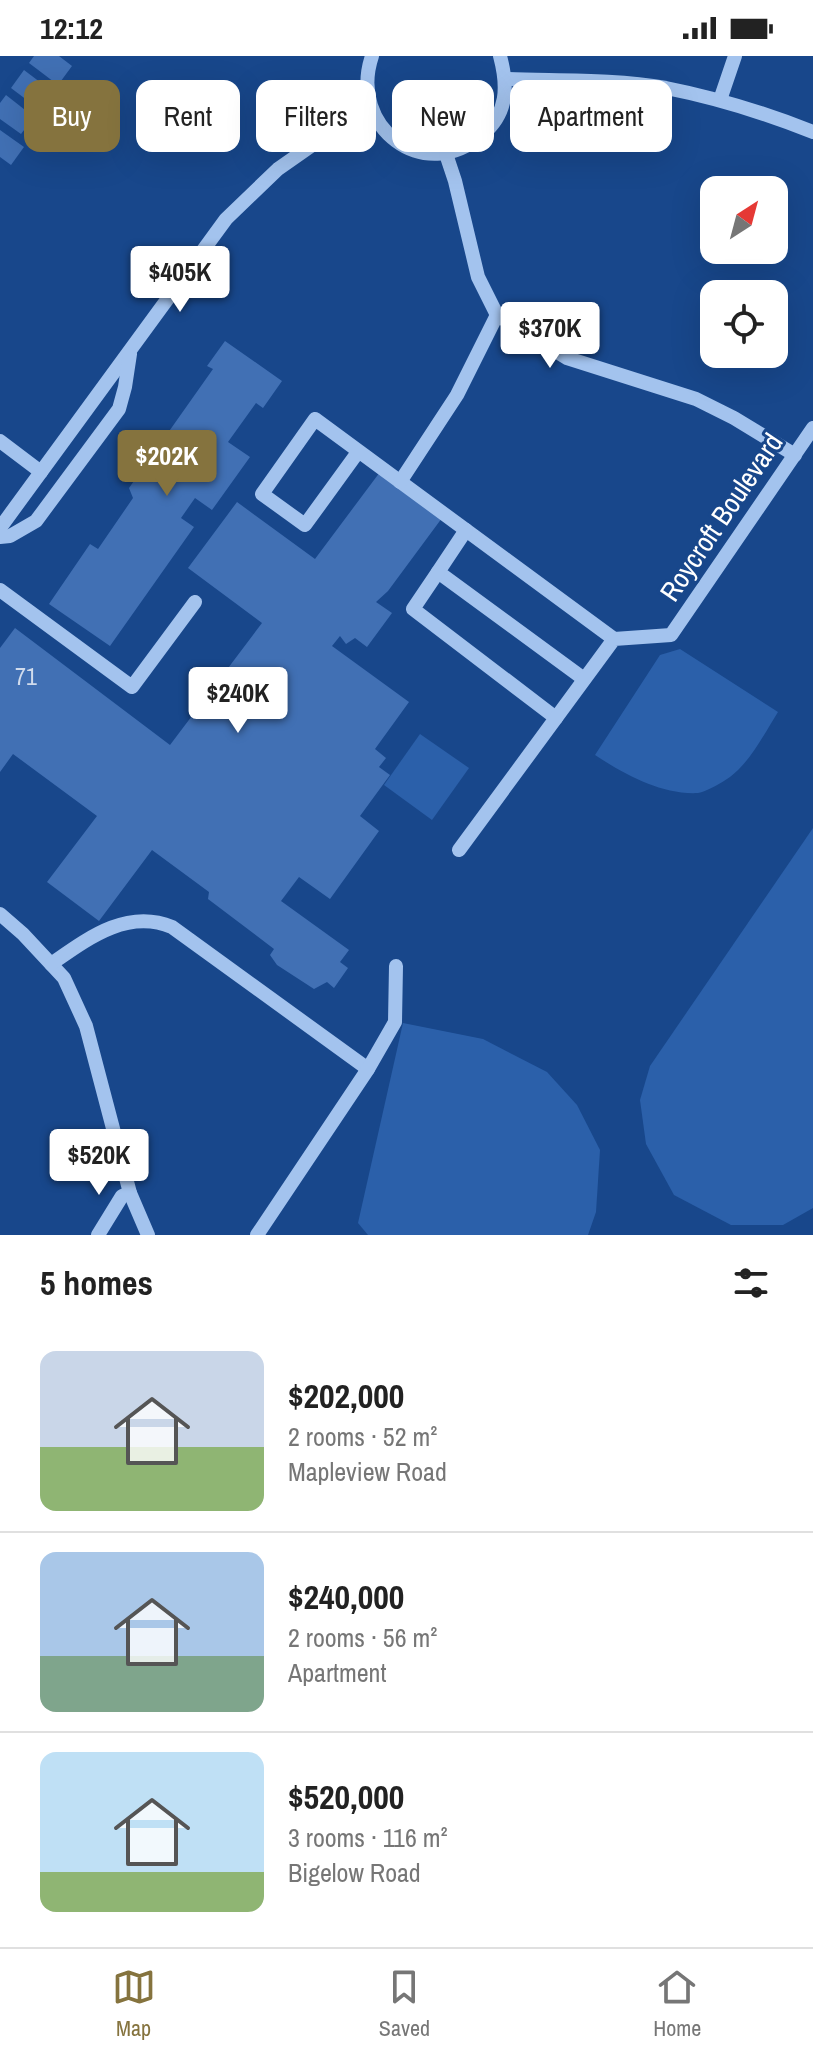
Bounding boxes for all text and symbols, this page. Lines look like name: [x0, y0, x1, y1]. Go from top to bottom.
text: 12:12: [40, 8, 103, 48]
chip: Buy: [24, 80, 120, 152]
chip: Rent: [136, 80, 240, 152]
chip: Filters: [256, 80, 376, 152]
chip: New: [392, 80, 494, 152]
chip: Apartment: [510, 80, 672, 152]
north arrow: [700, 176, 788, 264]
map controls: [700, 176, 788, 368]
pin: $405K: [124, 246, 236, 314]
text: $405K: [149, 254, 211, 289]
button: locate: [700, 280, 788, 368]
pin: $370K: [494, 302, 606, 370]
text: $370K: [519, 310, 581, 345]
street label: Roycroft Boulevard: [651, 425, 791, 609]
pin: $202K: [111, 430, 223, 498]
text: $202K: [136, 438, 198, 473]
house number: 71: [15, 660, 37, 692]
pin: $240K: [182, 667, 294, 735]
text: $240K: [207, 675, 269, 710]
pin: $520K: [43, 1129, 155, 1197]
text: $520K: [68, 1137, 130, 1172]
text: 5 homes: [40, 1260, 153, 1306]
icon: filters: [729, 1261, 773, 1305]
text: $202,000: [288, 1373, 404, 1419]
icon: home: [104, 1383, 200, 1479]
text: 2 rooms · 52 m²: [288, 1419, 437, 1454]
text: Mapleview Road: [288, 1454, 447, 1489]
text: $240,000: [288, 1574, 404, 1620]
icon: home: [104, 1584, 200, 1680]
text: 2 rooms · 56 m²: [288, 1620, 437, 1655]
text: Apartment: [288, 1655, 386, 1690]
text: $520,000: [288, 1774, 404, 1820]
icon: home: [104, 1784, 200, 1880]
text: 3 rooms · 116 m²: [288, 1820, 448, 1855]
text: Bigelow Road: [288, 1855, 421, 1890]
tab: Map: [112, 1965, 156, 2043]
tab: Saved: [379, 1965, 430, 2043]
tab: Home: [653, 1965, 701, 2043]

